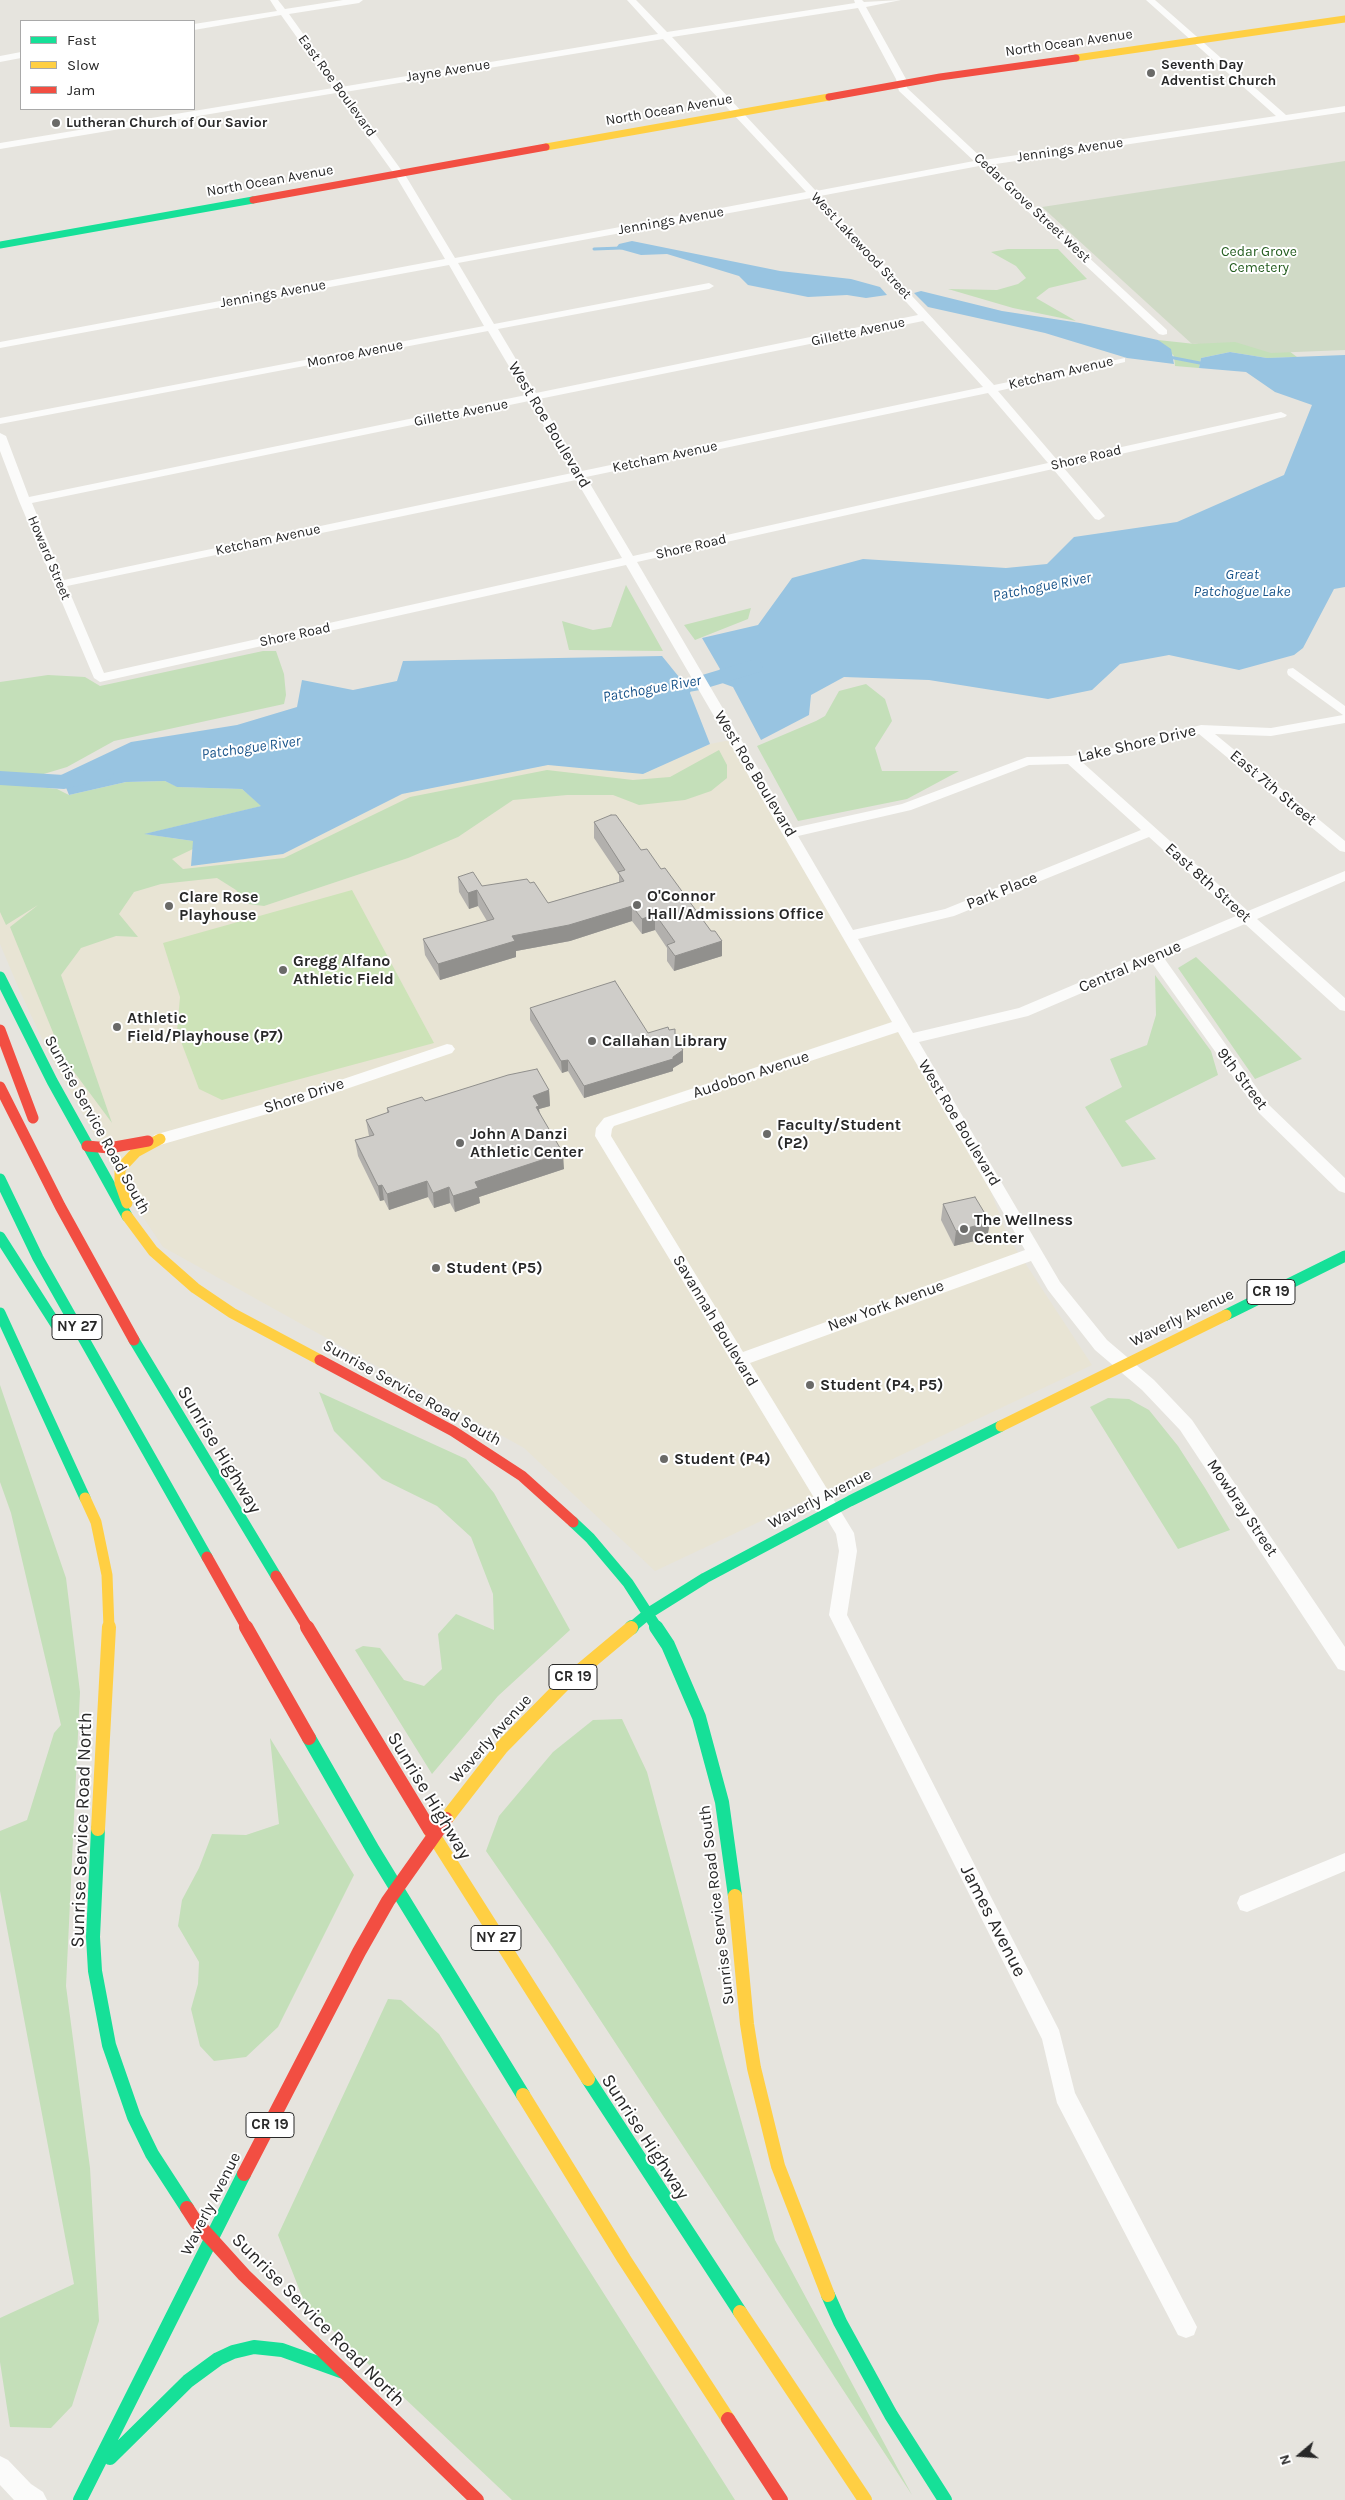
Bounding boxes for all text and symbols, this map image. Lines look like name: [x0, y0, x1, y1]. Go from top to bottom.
legend: [20, 20, 195, 110]
street label: North Ocean Avenue: [1004, 26, 1134, 60]
text: Fast: [67, 31, 96, 49]
street label: East Roe Boulevard: [294, 32, 380, 140]
text: Slow: [67, 56, 99, 74]
street label: Jayne Avenue: [405, 56, 491, 86]
place label: Seventh Day Adventist Church: [1161, 57, 1276, 90]
marker: Seventh Day Adventist Church: [1145, 67, 1157, 79]
text: Jam: [67, 81, 95, 99]
street label: North Ocean Avenue: [604, 91, 734, 129]
place label: Lutheran Church of Our Savior: [66, 115, 267, 131]
marker: Lutheran Church of Our Savior: [50, 117, 62, 129]
street label: Jennings Avenue: [1016, 134, 1124, 166]
street label: Cedar Grove Street West: [970, 150, 1094, 266]
street label: North Ocean Avenue: [205, 162, 335, 200]
street label: West Lakewood Street: [807, 189, 915, 303]
street label: Jennings Avenue: [617, 203, 725, 239]
park label: Cedar Grove Cemetery: [1221, 244, 1297, 276]
street label: Jennings Avenue: [219, 276, 327, 312]
street label: Gillette Avenue: [810, 314, 906, 350]
street label: Monroe Avenue: [306, 336, 404, 372]
street label: Ketcham Avenue: [1007, 353, 1115, 393]
street label: West Roe Boulevard: [504, 358, 594, 492]
street label: Gillette Avenue: [413, 396, 509, 430]
street label: Ketcham Avenue: [611, 438, 719, 476]
street label: Shore Road: [1049, 442, 1123, 474]
street label: Howard Street: [24, 513, 74, 603]
street label: Ketcham Avenue: [214, 521, 322, 559]
street label: Shore Road: [654, 531, 728, 563]
water label: Great Patchogue Lake: [1194, 566, 1290, 601]
water label: Patchogue River: [991, 569, 1093, 605]
street label: Shore Road: [258, 619, 332, 651]
water label: Patchogue River: [601, 671, 703, 707]
street label: West Roe Boulevard: [710, 707, 800, 841]
street label: Lake Shore Drive: [1076, 721, 1198, 767]
water label: Patchogue River: [200, 732, 302, 764]
street label: East 7th Street: [1226, 746, 1320, 830]
street label: East 8th Street: [1161, 839, 1255, 927]
street label: Park Place: [964, 868, 1040, 914]
place label: O'Connor Hall/Admissions Office: [647, 886, 824, 924]
place label: Clare Rose Playhouse: [179, 887, 258, 925]
marker: O'Connor Hall/Admissions Office: [631, 899, 643, 911]
marker: Clare Rose Playhouse: [163, 900, 175, 912]
street label: Central Avenue: [1076, 937, 1184, 997]
place label: Gregg Alfano Athletic Field: [293, 951, 394, 989]
marker: Gregg Alfano Athletic Field: [277, 964, 289, 976]
place label: Athletic Field/Playhouse (P7): [127, 1008, 283, 1046]
marker: Athletic Field/Playhouse (P7): [111, 1021, 123, 1033]
place label: Callahan Library: [602, 1031, 727, 1051]
street label: Sunrise Service Road South: [40, 1032, 154, 1218]
marker: Callahan Library: [586, 1035, 598, 1047]
street label: 9th Street: [1212, 1044, 1272, 1114]
street label: Audobon Avenue: [690, 1047, 812, 1103]
street label: West Roe Boulevard: [914, 1056, 1004, 1190]
street label: Shore Drive: [261, 1074, 347, 1118]
place label: Faculty/Student (P2): [777, 1115, 901, 1153]
place label: John A Danzi Athletic Center: [470, 1124, 583, 1162]
marker: Faculty/Student (P2): [761, 1128, 773, 1140]
marker: John A Danzi Athletic Center: [454, 1137, 466, 1149]
place label: The Wellness Center: [974, 1210, 1073, 1248]
marker: The Wellness Center: [958, 1223, 970, 1235]
street label: Savannah Boulevard: [668, 1252, 762, 1390]
place label: Student (P5): [446, 1258, 543, 1278]
marker: Student (P5): [430, 1262, 442, 1274]
street label: New York Avenue: [825, 1276, 947, 1336]
road number: CR 19: [1247, 1280, 1295, 1304]
street label: Waverly Avenue: [1127, 1285, 1237, 1351]
road number: NY 27: [52, 1314, 102, 1340]
street label: Sunrise Service Road South: [319, 1336, 505, 1450]
place label: Student (P4, P5): [820, 1375, 943, 1395]
marker: Student (P4, P5): [804, 1379, 816, 1391]
street label: Sunrise Highway: [172, 1382, 266, 1518]
place label: Student (P4): [674, 1449, 771, 1469]
marker: Student (P4): [658, 1453, 670, 1465]
street label: Mowbray Street: [1202, 1456, 1282, 1560]
street label: Waverly Avenue: [765, 1465, 875, 1533]
road number: CR 19: [549, 1664, 597, 1690]
street label: Waverly Avenue: [446, 1691, 536, 1787]
street label: Sunrise Service Road North: [66, 1712, 98, 1948]
street label: Sunrise Highway: [382, 1728, 476, 1864]
street label: Sunrise Service Road South: [695, 1804, 739, 2006]
street label: James Avenue: [955, 1861, 1031, 1981]
road number: NY 27: [471, 1926, 521, 1950]
street label: Sunrise Highway: [596, 2070, 694, 2204]
road number: CR 19: [246, 2112, 294, 2138]
street label: Waverly Avenue: [177, 2149, 245, 2259]
street label: Sunrise Service Road North: [227, 2229, 409, 2411]
north arrow: [1275, 2430, 1325, 2480]
text: N: [1276, 2452, 1295, 2467]

